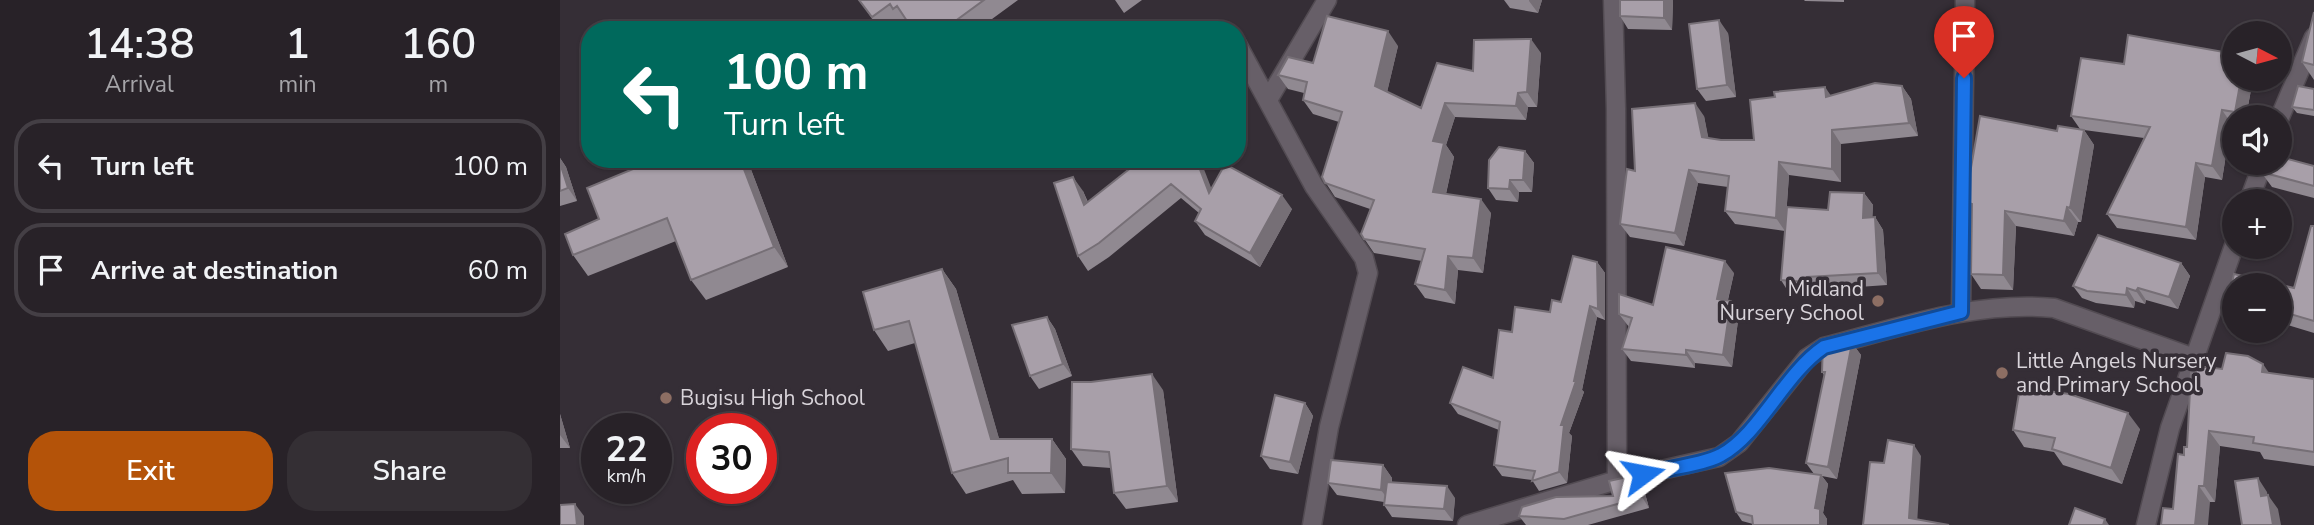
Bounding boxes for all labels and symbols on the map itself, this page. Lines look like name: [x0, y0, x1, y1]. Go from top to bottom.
pin: [1934, 6, 1994, 78]
north arrow: [2222, 21, 2292, 91]
place label: Midland Nursery School: [1720, 275, 1865, 327]
marker: Midland Nursery School: [1870, 293, 1886, 309]
place label: Little Angels Nursery and Primary School: [2016, 347, 2217, 399]
marker: Little Angels Nursery and Primary School: [1994, 365, 2010, 381]
place label: Bugisu High School: [680, 384, 866, 412]
marker: Bugisu High School: [658, 390, 674, 406]
speed limit sign: 30: [686, 413, 777, 504]
position arrow: [1606, 437, 1680, 511]

